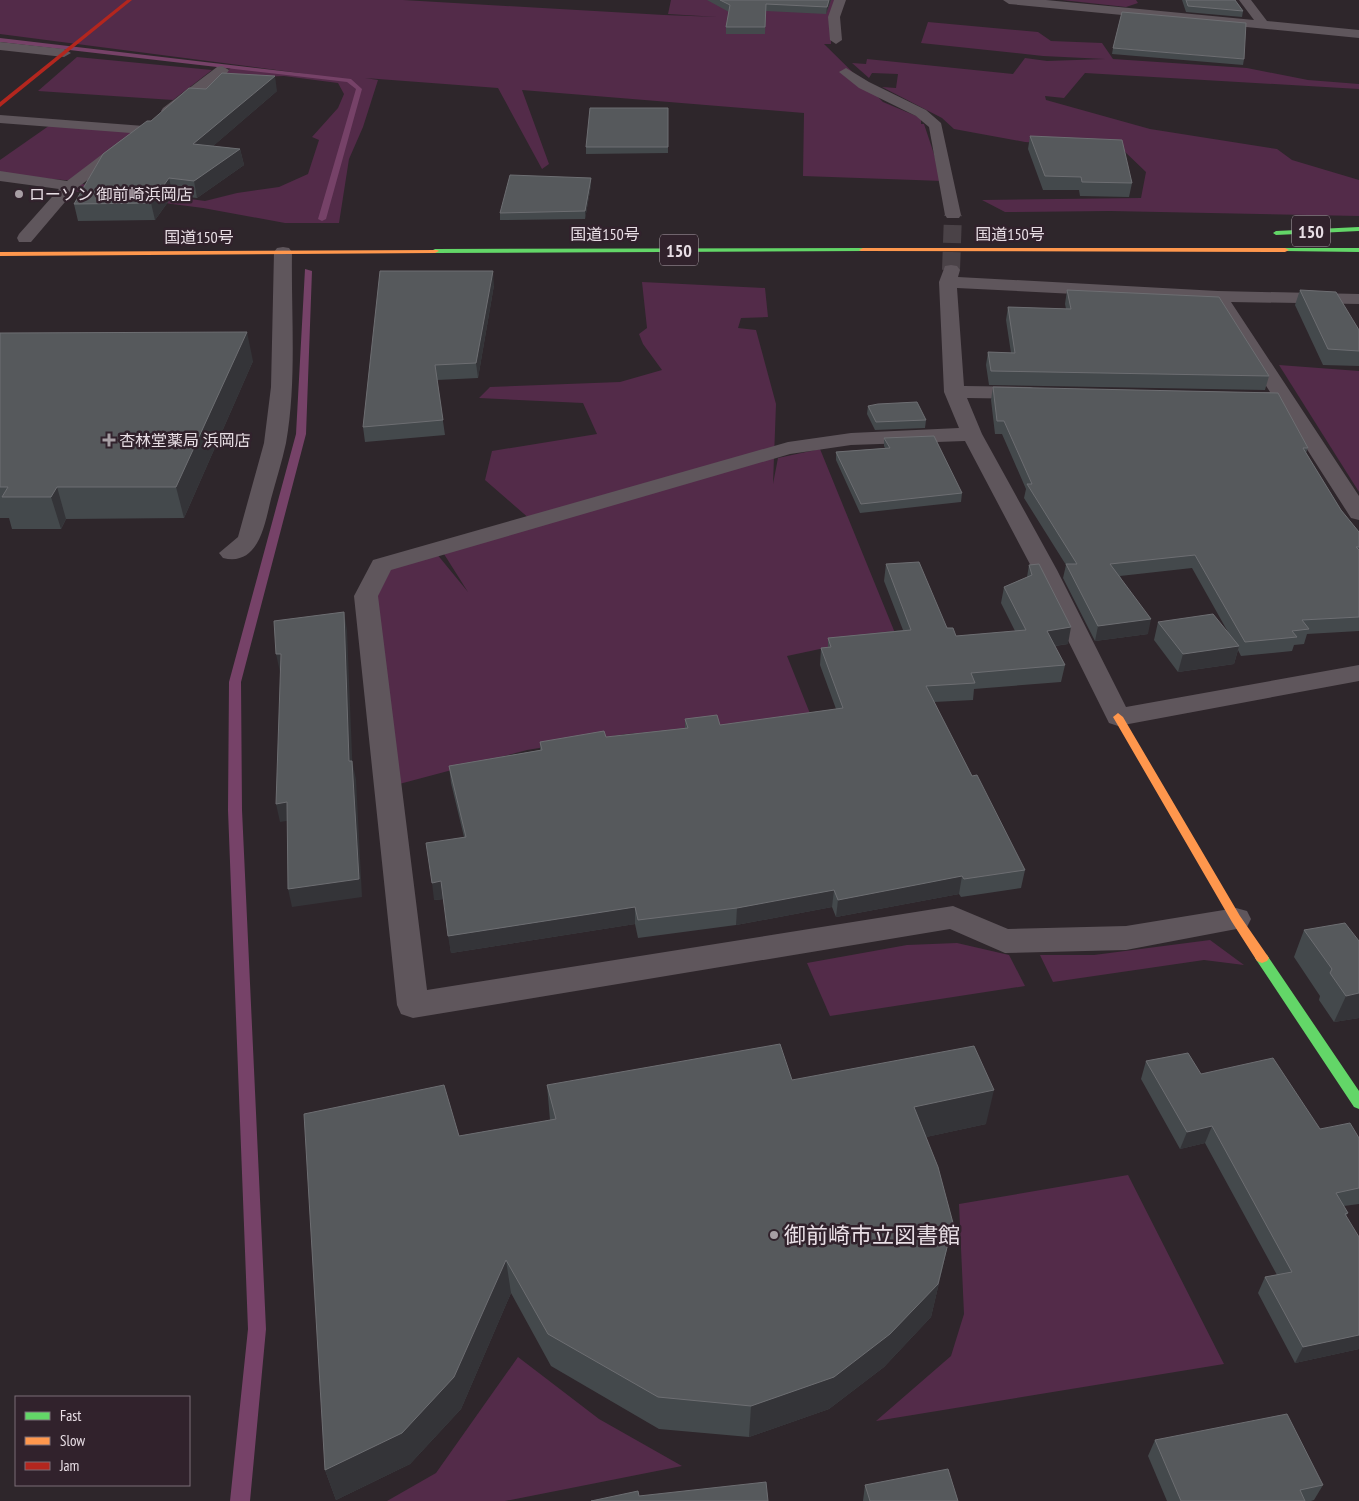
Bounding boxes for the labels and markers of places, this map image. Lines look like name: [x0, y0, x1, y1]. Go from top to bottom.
place label: ローソン 御前崎浜岡店: [29, 184, 192, 204]
marker: ローソン 御前崎浜岡店: [13, 188, 25, 200]
place label: 杏林堂薬局 浜岡店: [119, 430, 250, 450]
marker: 杏林堂薬局 浜岡店: [103, 434, 115, 446]
place label: 御前崎市立図書館: [784, 1221, 960, 1249]
marker: 御前崎市立図書館: [768, 1229, 780, 1241]

